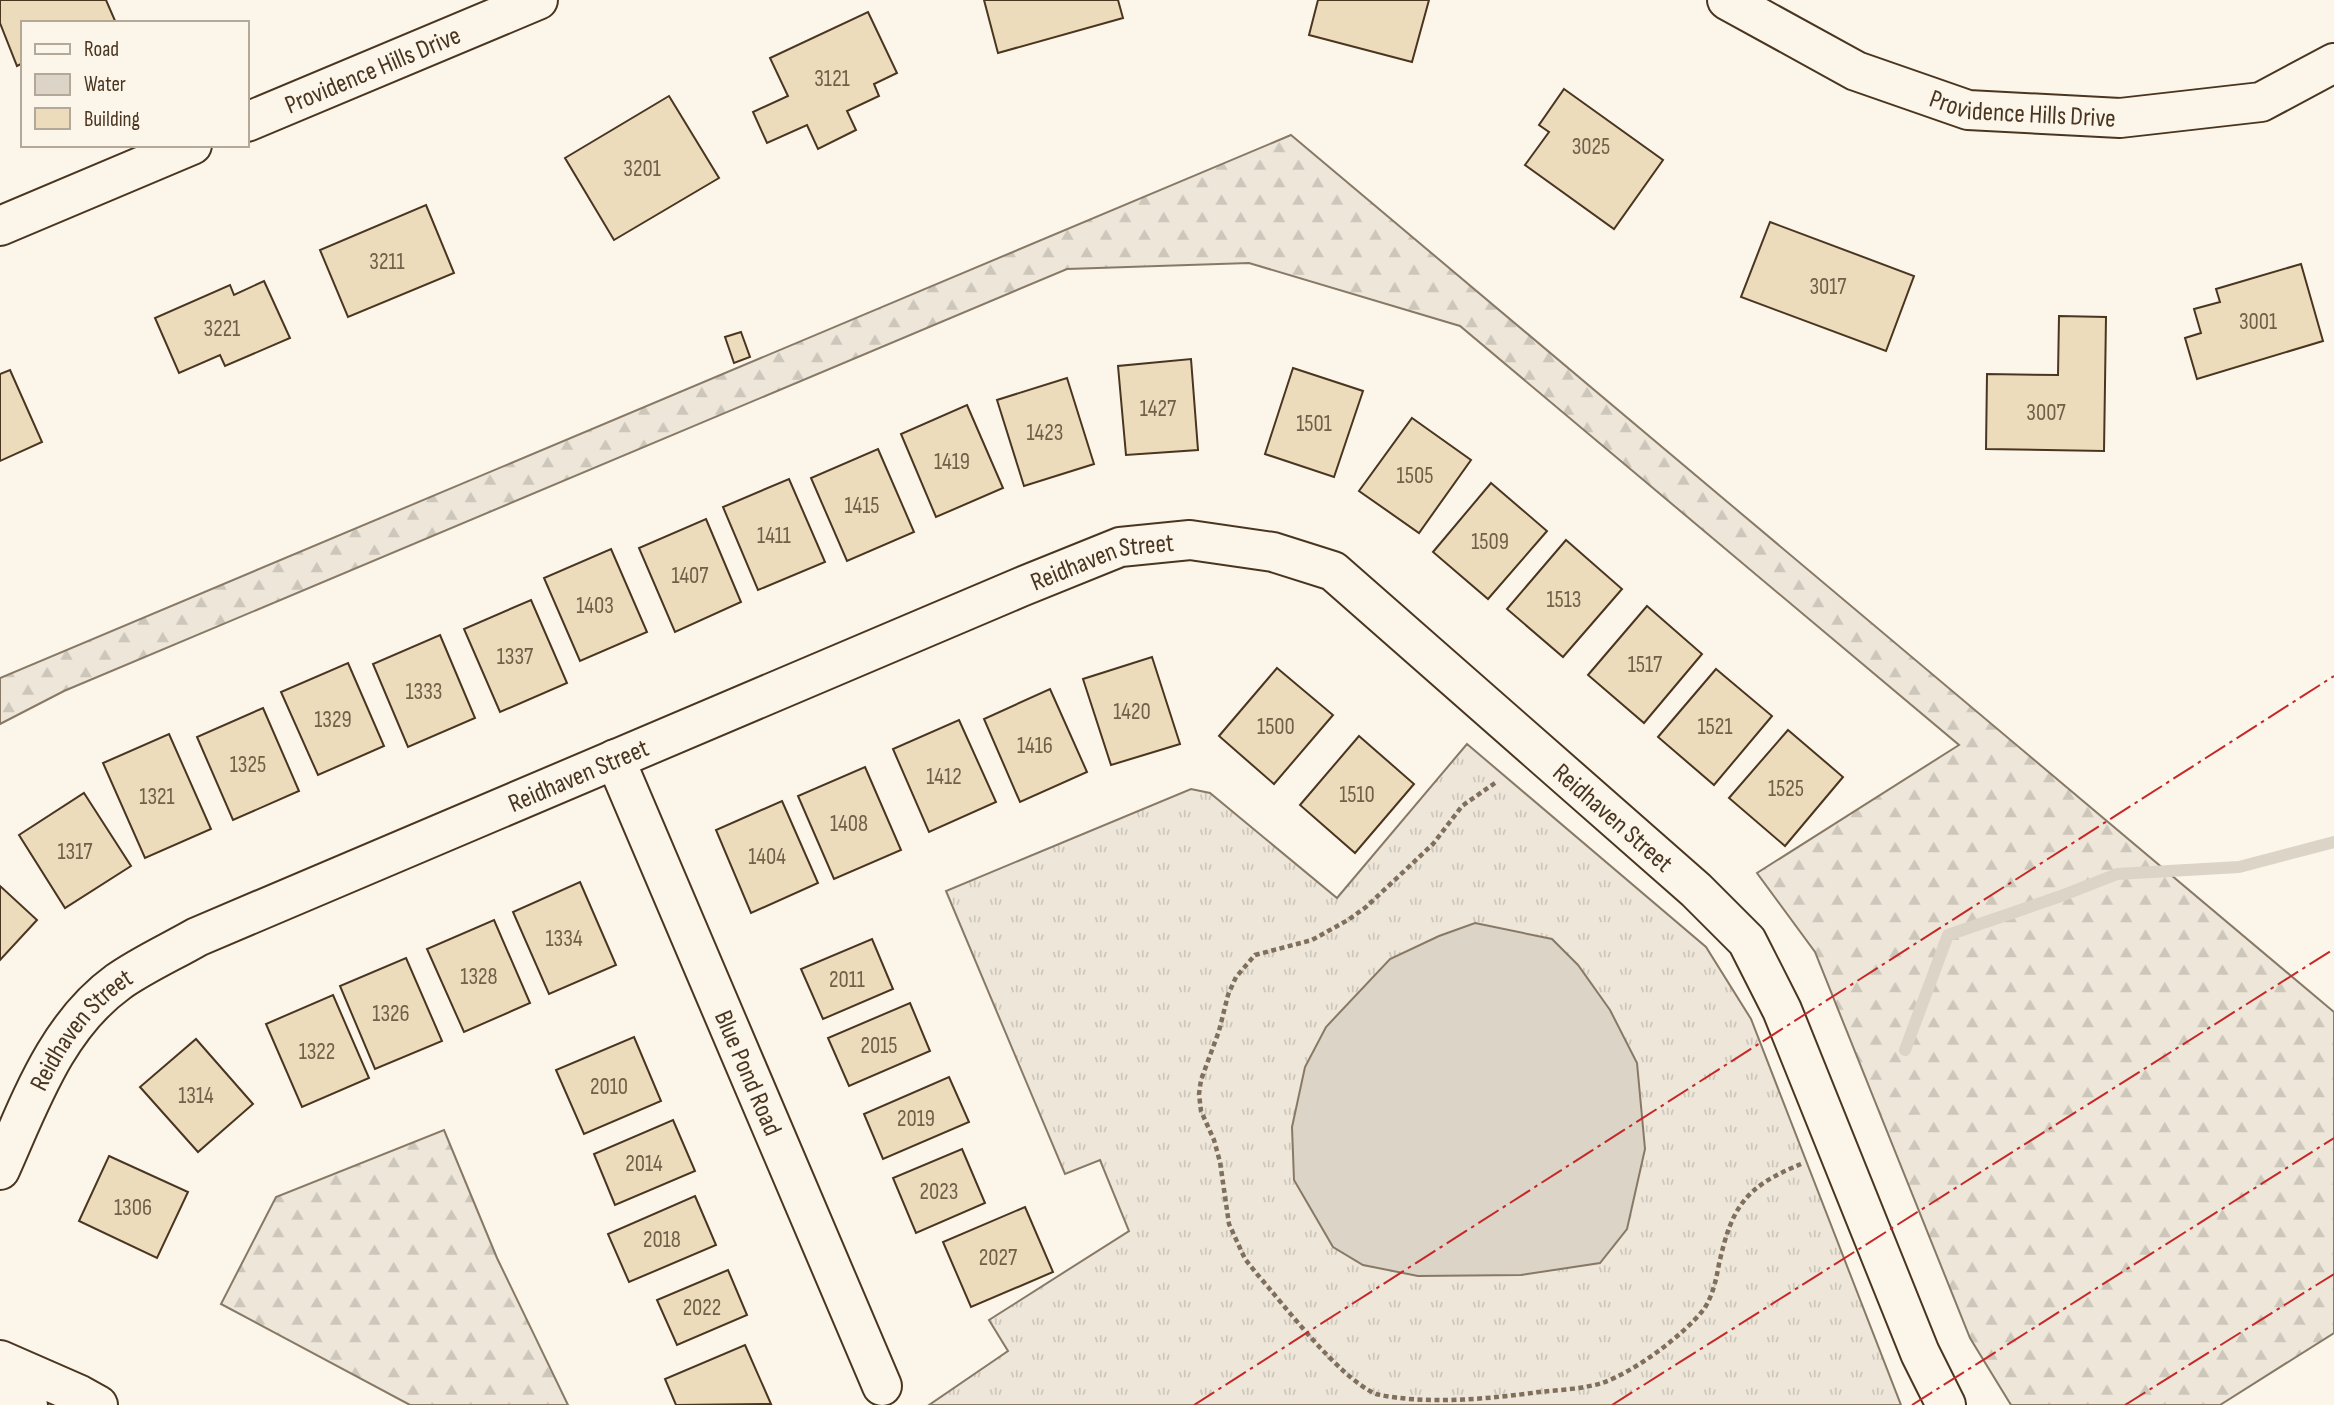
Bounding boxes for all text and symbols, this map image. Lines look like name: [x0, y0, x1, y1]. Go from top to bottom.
street label: Providence Hills Drive: [281, 20, 465, 121]
legend: [21, 21, 248, 147]
text: Road: [84, 37, 119, 62]
house number: 3121: [814, 65, 850, 93]
text: Water: [84, 72, 126, 97]
street label: Providence Hills Drive: [1925, 84, 2116, 135]
text: Building: [84, 107, 140, 132]
house number: 3025: [1572, 133, 1610, 161]
house number: 3201: [623, 155, 661, 183]
house number: 3211: [369, 248, 405, 276]
house number: 3017: [1809, 273, 1847, 301]
house number: 3001: [2239, 308, 2277, 336]
house number: 3221: [204, 315, 240, 343]
house number: 1427: [1140, 395, 1176, 423]
house number: 3007: [2026, 399, 2066, 427]
house number: 1501: [1296, 410, 1332, 438]
house number: 1423: [1027, 419, 1063, 447]
house number: 1419: [934, 448, 970, 476]
house number: 1505: [1397, 462, 1433, 490]
house number: 1415: [844, 492, 880, 520]
house number: 1411: [757, 522, 791, 550]
street label: Reidhaven Street: [1026, 528, 1175, 599]
house number: 1509: [1471, 528, 1509, 556]
house number: 1407: [671, 562, 709, 590]
house number: 1513: [1547, 586, 1581, 614]
house number: 1403: [576, 592, 614, 620]
house number: 1337: [497, 643, 533, 671]
house number: 1517: [1628, 651, 1662, 679]
house number: 1333: [405, 678, 443, 706]
house number: 1420: [1113, 698, 1151, 726]
house number: 1329: [314, 706, 352, 734]
house number: 1500: [1257, 713, 1295, 741]
house number: 1521: [1698, 713, 1732, 741]
house number: 1416: [1017, 732, 1053, 760]
street label: Reidhaven Street: [504, 733, 654, 820]
house number: 1325: [230, 751, 266, 779]
street label: Reidhaven Street: [1546, 757, 1679, 879]
house number: 1412: [926, 763, 962, 791]
house number: 1525: [1768, 775, 1804, 803]
house number: 1510: [1339, 781, 1375, 809]
house number: 1321: [139, 783, 175, 811]
house number: 1408: [830, 810, 868, 838]
house number: 1317: [58, 838, 92, 866]
house number: 1404: [748, 843, 786, 871]
house number: 1334: [545, 925, 583, 953]
street label: Reidhaven Street: [24, 963, 139, 1096]
house number: 1328: [460, 963, 498, 991]
house number: 2011: [829, 966, 865, 994]
house number: 1326: [372, 1000, 410, 1028]
street label: Blue Pond Road: [707, 1006, 788, 1141]
house number: 2015: [860, 1032, 898, 1060]
house number: 1322: [299, 1038, 335, 1066]
house number: 2010: [590, 1073, 628, 1101]
house number: 1314: [178, 1082, 214, 1110]
house number: 2019: [897, 1105, 935, 1133]
house number: 2014: [625, 1150, 663, 1178]
house number: 2023: [920, 1178, 958, 1206]
house number: 1306: [114, 1194, 152, 1222]
house number: 2018: [643, 1226, 681, 1254]
house number: 2027: [979, 1244, 1017, 1272]
house number: 2022: [683, 1294, 721, 1322]

